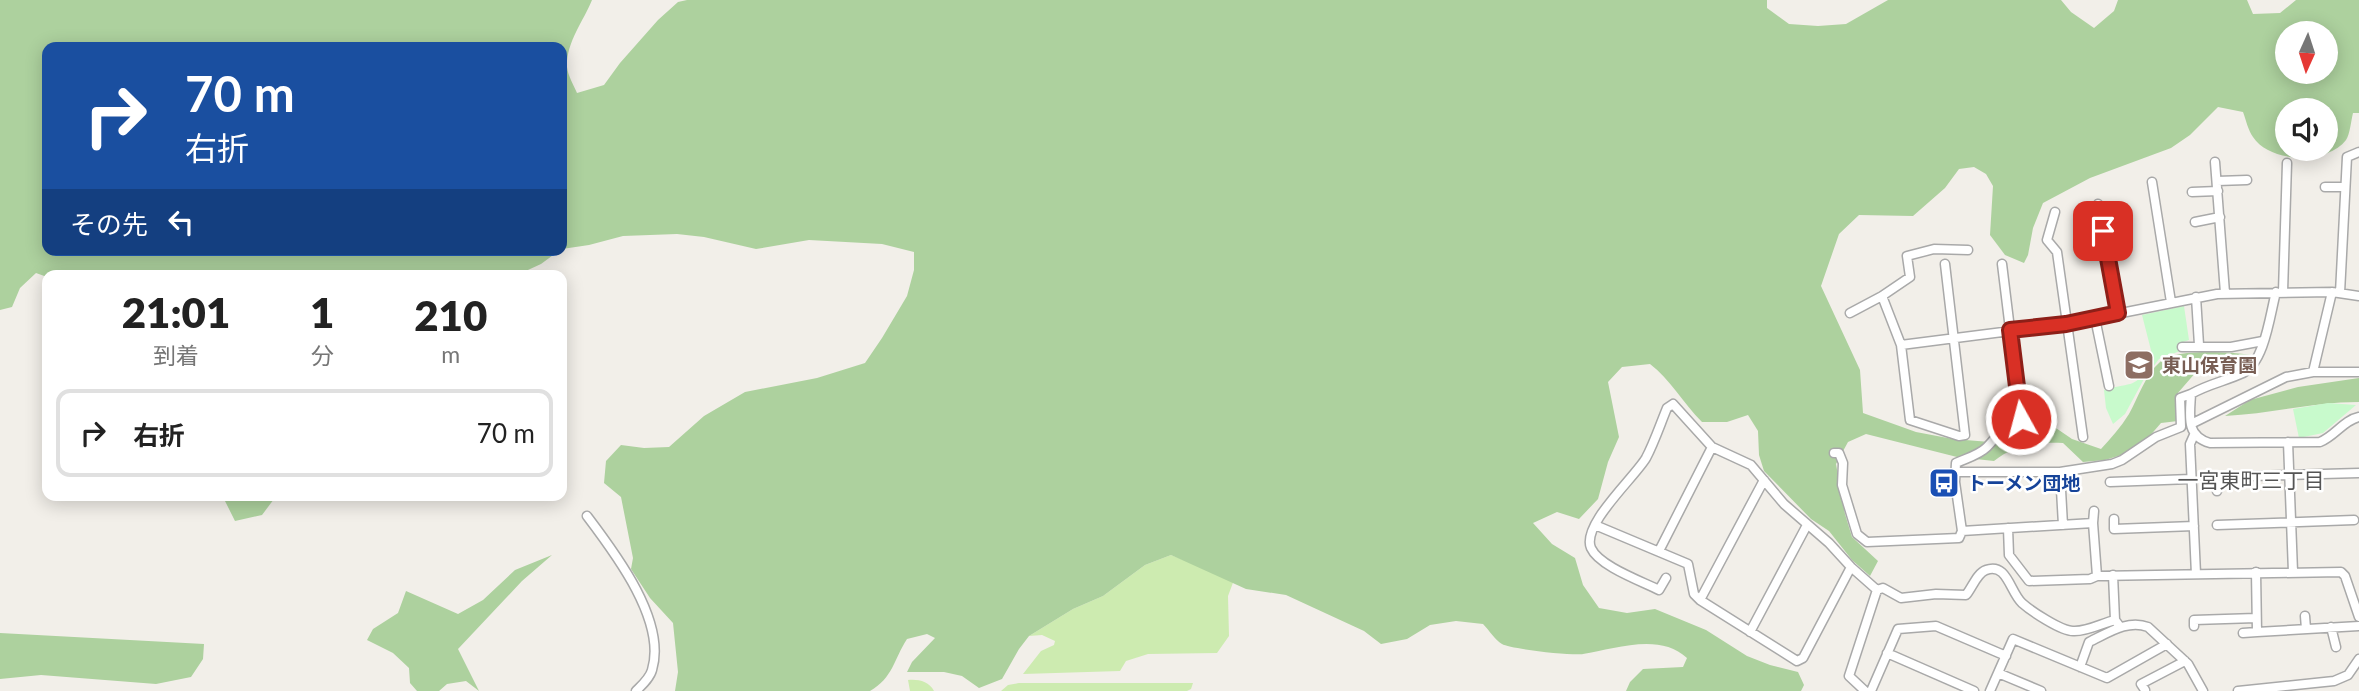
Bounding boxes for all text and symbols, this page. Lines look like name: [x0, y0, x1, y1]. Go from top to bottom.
north arrow: [2275, 21, 2338, 84]
map controls: [2275, 21, 2338, 161]
text: 70 m: [185, 64, 295, 122]
icon: right: [70, 70, 161, 161]
button: sound: [2275, 98, 2338, 161]
text: 右折: [185, 128, 249, 167]
pin: [2073, 201, 2133, 261]
icon: left: [162, 203, 200, 241]
text: その先: [70, 208, 148, 240]
icon: arrive: [2084, 212, 2122, 250]
text: 21:01: [122, 287, 230, 337]
text: 1: [310, 287, 334, 337]
text: 210: [414, 290, 487, 340]
text: m: [441, 340, 460, 368]
text: 到着: [153, 341, 199, 369]
text: 分: [311, 341, 334, 369]
school or university icon: 東山保育園: [2122, 348, 2156, 382]
place label: 東山保育園: [2162, 353, 2257, 376]
position arrow: [1984, 382, 2058, 456]
icon: right: [74, 414, 112, 452]
text: 70 m: [477, 417, 535, 449]
text: 右折: [133, 419, 185, 451]
bus stop icon: トーメン団地: [1927, 466, 1961, 500]
district label: 一宮東町三丁目: [2178, 467, 2325, 492]
place label: トーメン団地: [1967, 471, 2080, 494]

